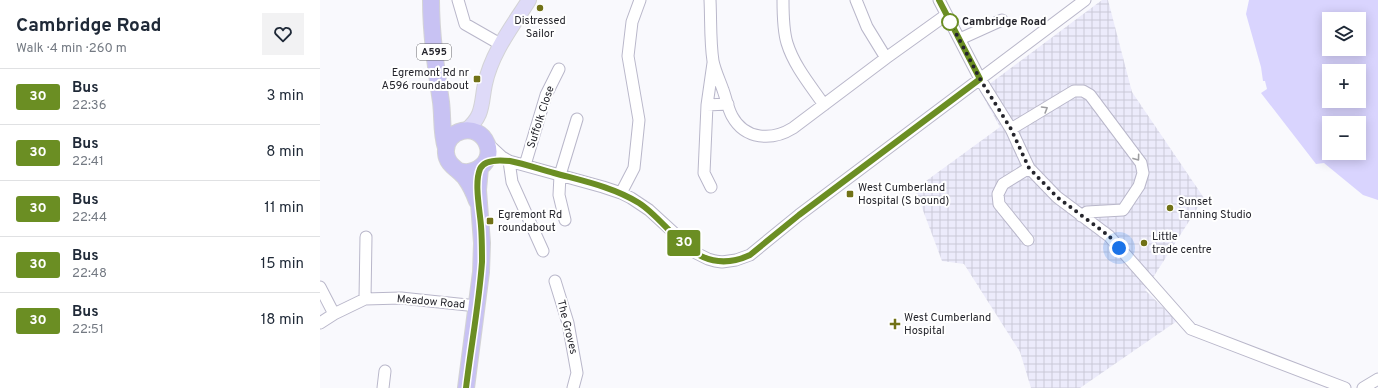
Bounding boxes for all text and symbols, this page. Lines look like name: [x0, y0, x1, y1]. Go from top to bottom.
marker: Distressed Sailor: [535, 3, 545, 13]
map controls: [1322, 12, 1366, 160]
button: layers: [1322, 12, 1366, 56]
button: heart: [262, 13, 304, 55]
marker: Cambridge Road: [941, 13, 959, 31]
text: Cambridge Road: [16, 14, 162, 38]
place label: Distressed Sailor: [514, 14, 566, 41]
place label: Cambridge Road: [962, 15, 1046, 29]
text: Walk · 4 min · 260 m: [16, 41, 127, 57]
road number: A595: [417, 44, 451, 60]
button: +: [1322, 64, 1366, 108]
place label: Egremont Rd nr A596 roundabout: [382, 66, 470, 93]
marker: Egremont Rd nr A596 roundabout: [472, 74, 482, 84]
text: Bus: [72, 79, 99, 98]
street label: Suffolk Close: [524, 84, 558, 150]
text: 3 min: [266, 87, 304, 106]
text: 30: [29, 88, 47, 105]
text: 22:36: [72, 98, 106, 114]
one-way arrow: [1041, 106, 1048, 114]
button: −: [1322, 116, 1366, 160]
text: Bus: [72, 135, 99, 154]
text: 8 min: [266, 143, 304, 162]
text: 30: [29, 144, 47, 161]
one-way arrow: [1132, 153, 1139, 160]
text: 22:41: [72, 154, 104, 170]
place label: West Cumberland Hospital (S bound): [858, 181, 949, 208]
marker: West Cumberland Hospital (S bound): [845, 189, 855, 199]
text: Bus: [72, 191, 99, 210]
place label: Sunset Tanning Studio: [1178, 195, 1252, 222]
text: 11 min: [264, 199, 304, 218]
text: 30: [29, 200, 47, 217]
marker: Sunset Tanning Studio: [1165, 203, 1175, 213]
place label: Egremont Rd roundabout: [498, 208, 562, 235]
text: 22:44: [72, 210, 107, 226]
marker: Egremont Rd roundabout: [485, 216, 495, 226]
line badge: 30: [666, 230, 702, 256]
place label: Little trade centre: [1152, 230, 1212, 257]
text: 30: [675, 234, 693, 251]
your location: [1109, 238, 1129, 258]
marker: Little trade centre: [1139, 238, 1149, 248]
text: Bus: [72, 247, 99, 266]
text: 15 min: [261, 255, 304, 274]
text: 30: [29, 256, 47, 273]
text: 22:48: [72, 266, 107, 282]
street label: Meadow Road: [396, 292, 466, 312]
street label: The Groves: [553, 298, 581, 356]
text: Bus: [72, 303, 99, 322]
text: 18 min: [261, 311, 304, 330]
place label: West Cumberland Hospital: [904, 311, 991, 338]
text: 30: [29, 312, 47, 329]
marker: West Cumberland Hospital: [889, 318, 901, 330]
text: 22:51: [72, 322, 104, 338]

